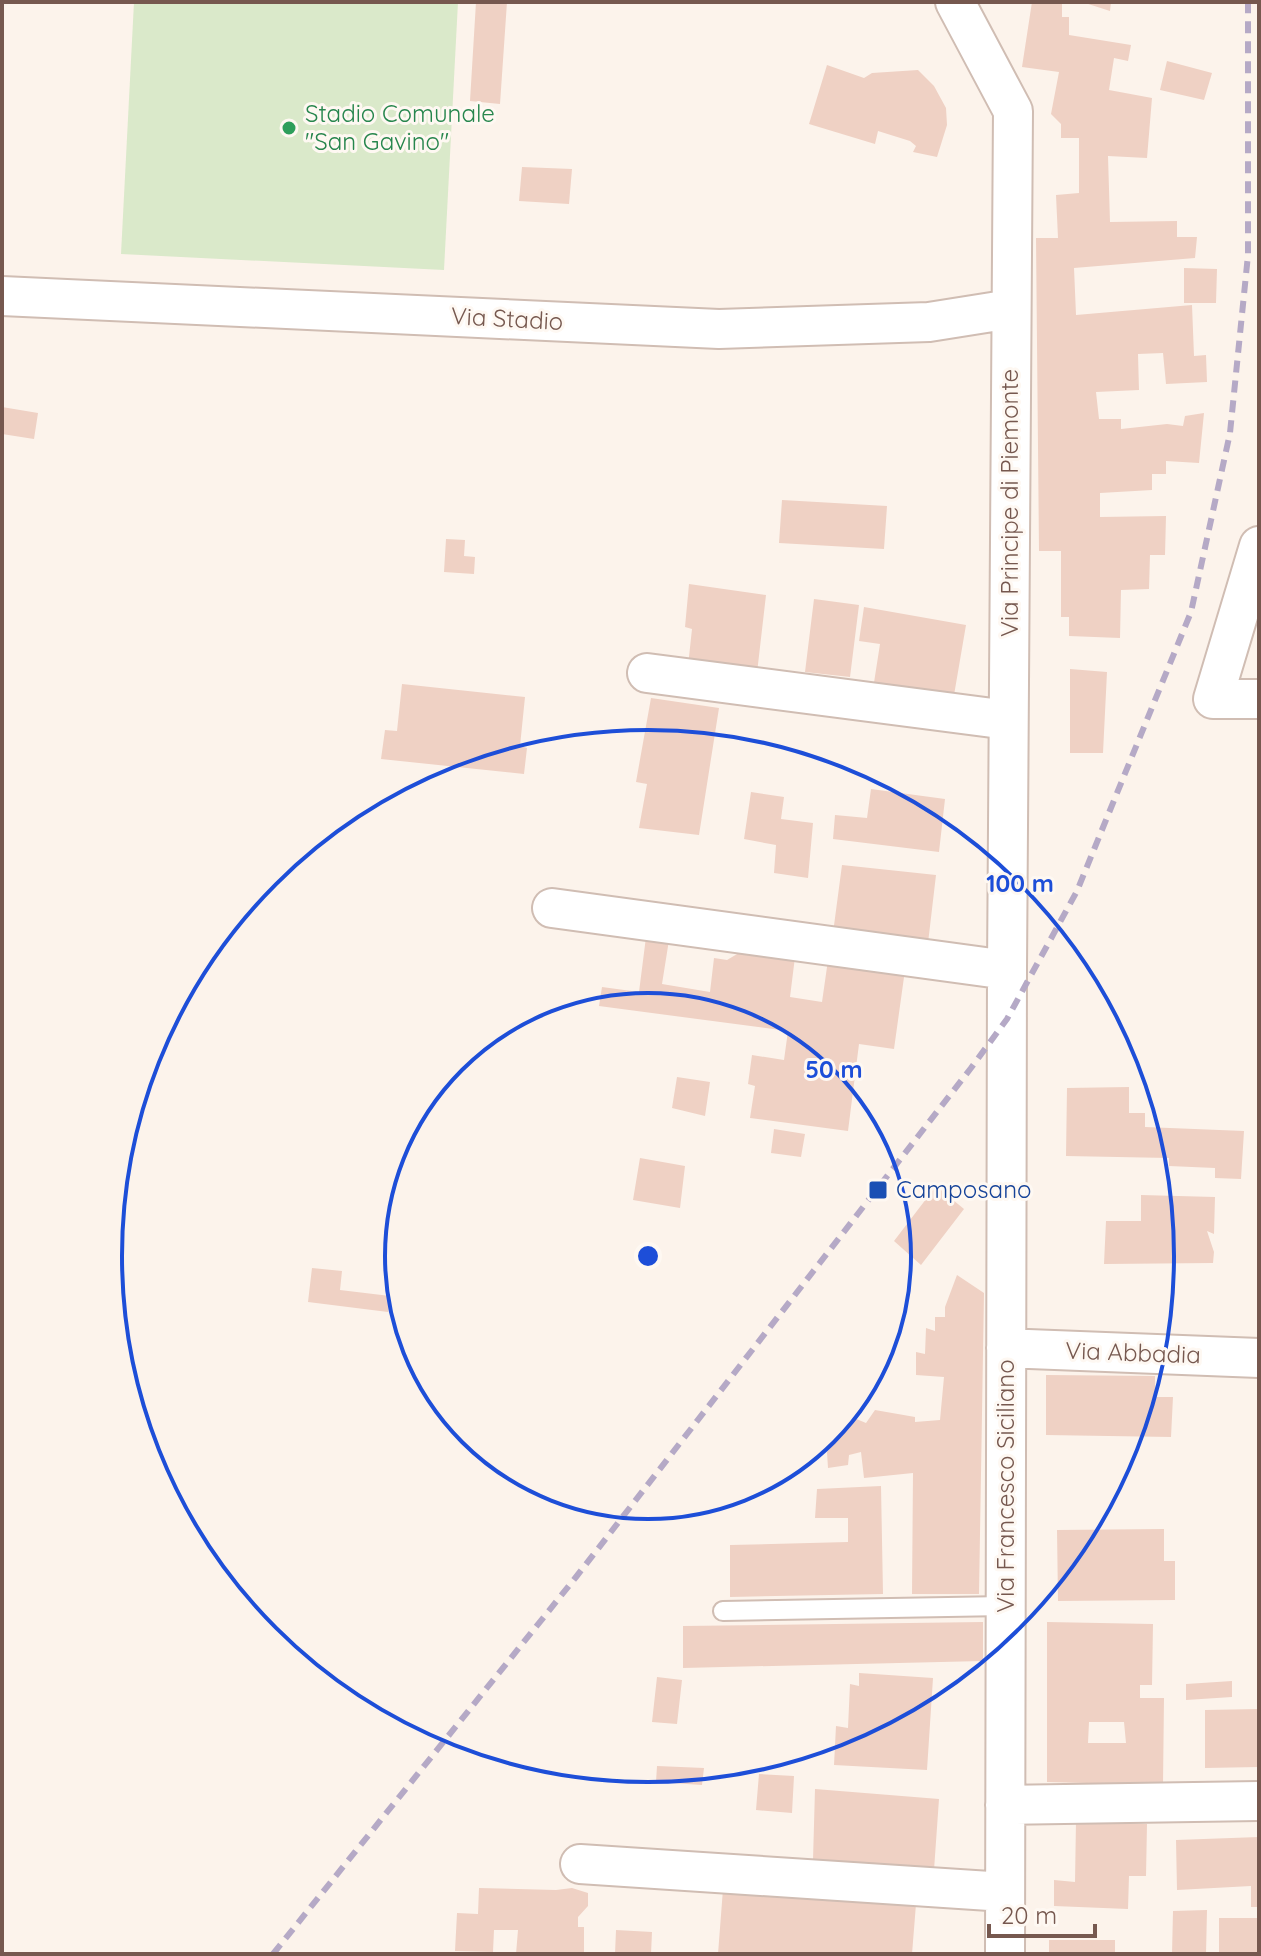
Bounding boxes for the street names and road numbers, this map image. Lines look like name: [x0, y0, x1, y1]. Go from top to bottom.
street label: Via Stadio: [450, 300, 564, 336]
street label: Via Principe di Piemonte: [994, 369, 1024, 637]
street label: Via Abbadia: [1065, 1335, 1201, 1369]
street label: Via Francesco Siciliano: [990, 1359, 1020, 1613]

